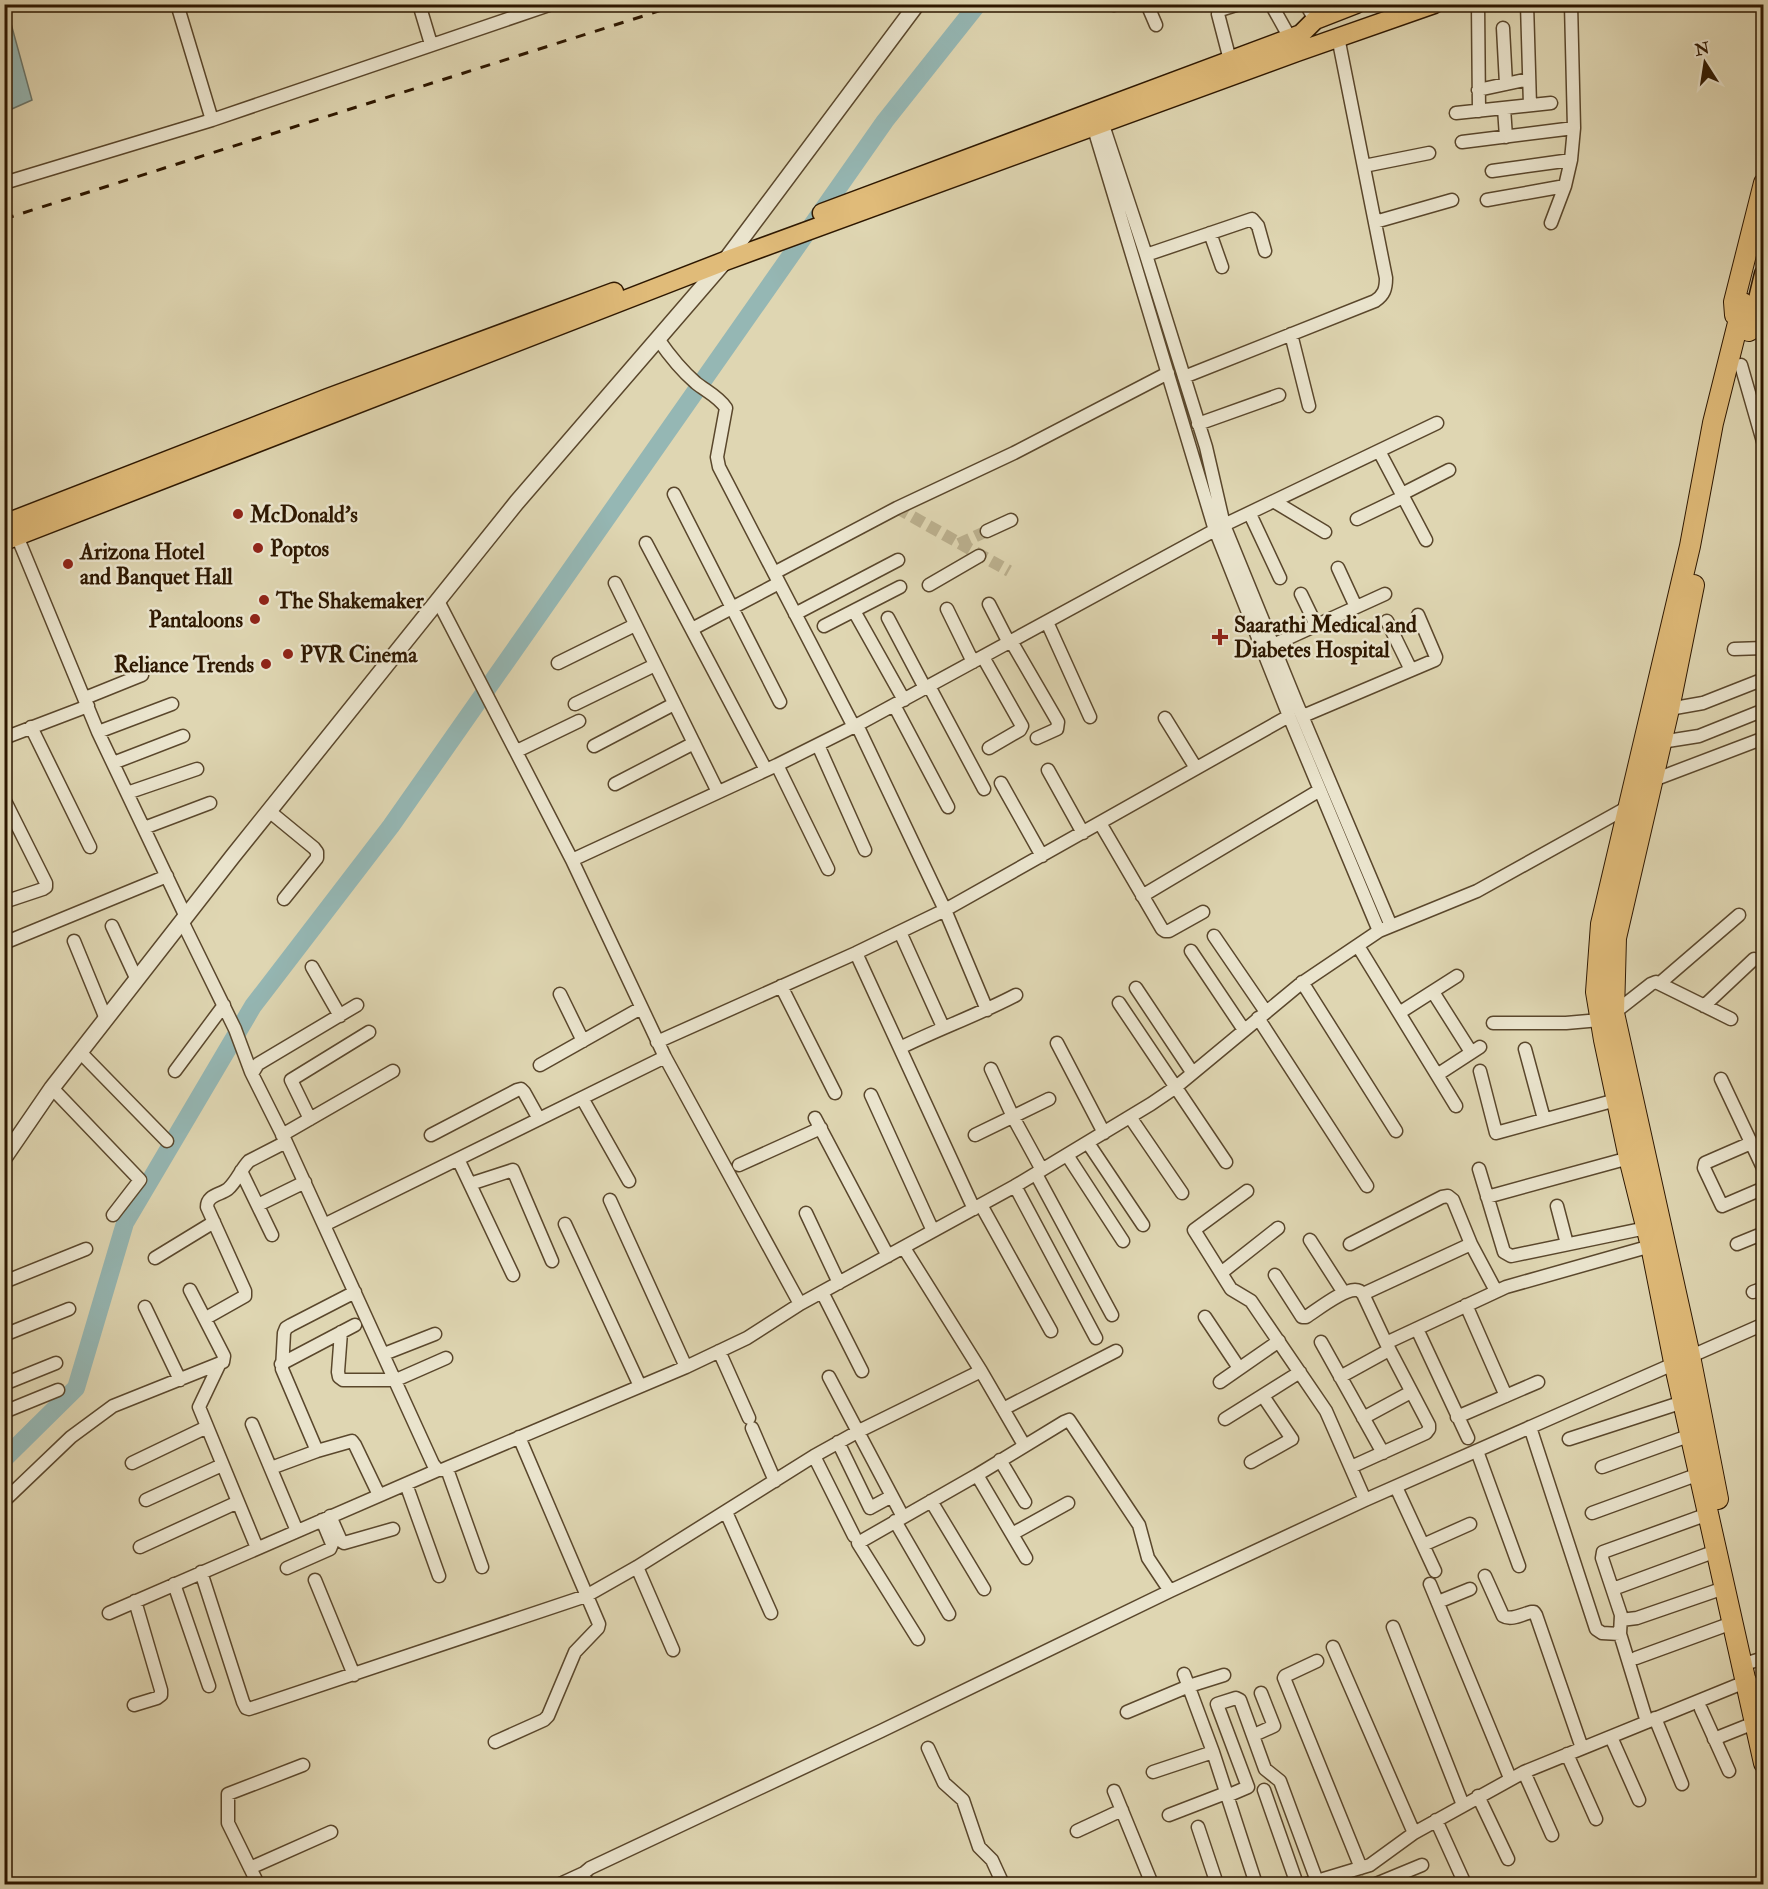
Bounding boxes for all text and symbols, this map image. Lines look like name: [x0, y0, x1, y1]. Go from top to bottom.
north arrow: [1675, 33, 1735, 93]
text: N: [1692, 38, 1712, 61]
place label: McDonald's: [249, 501, 358, 529]
marker: McDonald's: [231, 507, 245, 521]
place label: Poptos: [270, 535, 330, 564]
place label: Arizona Hotel and Banquet Hall: [79, 538, 233, 592]
marker: Poptos: [251, 541, 265, 555]
marker: Arizona Hotel and Banquet Hall: [61, 557, 75, 571]
place label: The Shakemaker: [275, 587, 424, 615]
marker: The Shakemaker: [257, 593, 271, 607]
place label: Pantaloons: [149, 606, 243, 634]
place label: Saarathi Medical and Diabetes Hospital: [1234, 611, 1417, 665]
marker: Pantaloons: [248, 612, 262, 626]
marker: Saarathi Medical and Diabetes Hospital: [1211, 628, 1229, 646]
place label: PVR Cinema: [300, 641, 418, 669]
marker: PVR Cinema: [281, 647, 295, 661]
place label: Reliance Trends: [114, 651, 254, 679]
marker: Reliance Trends: [259, 657, 273, 671]

